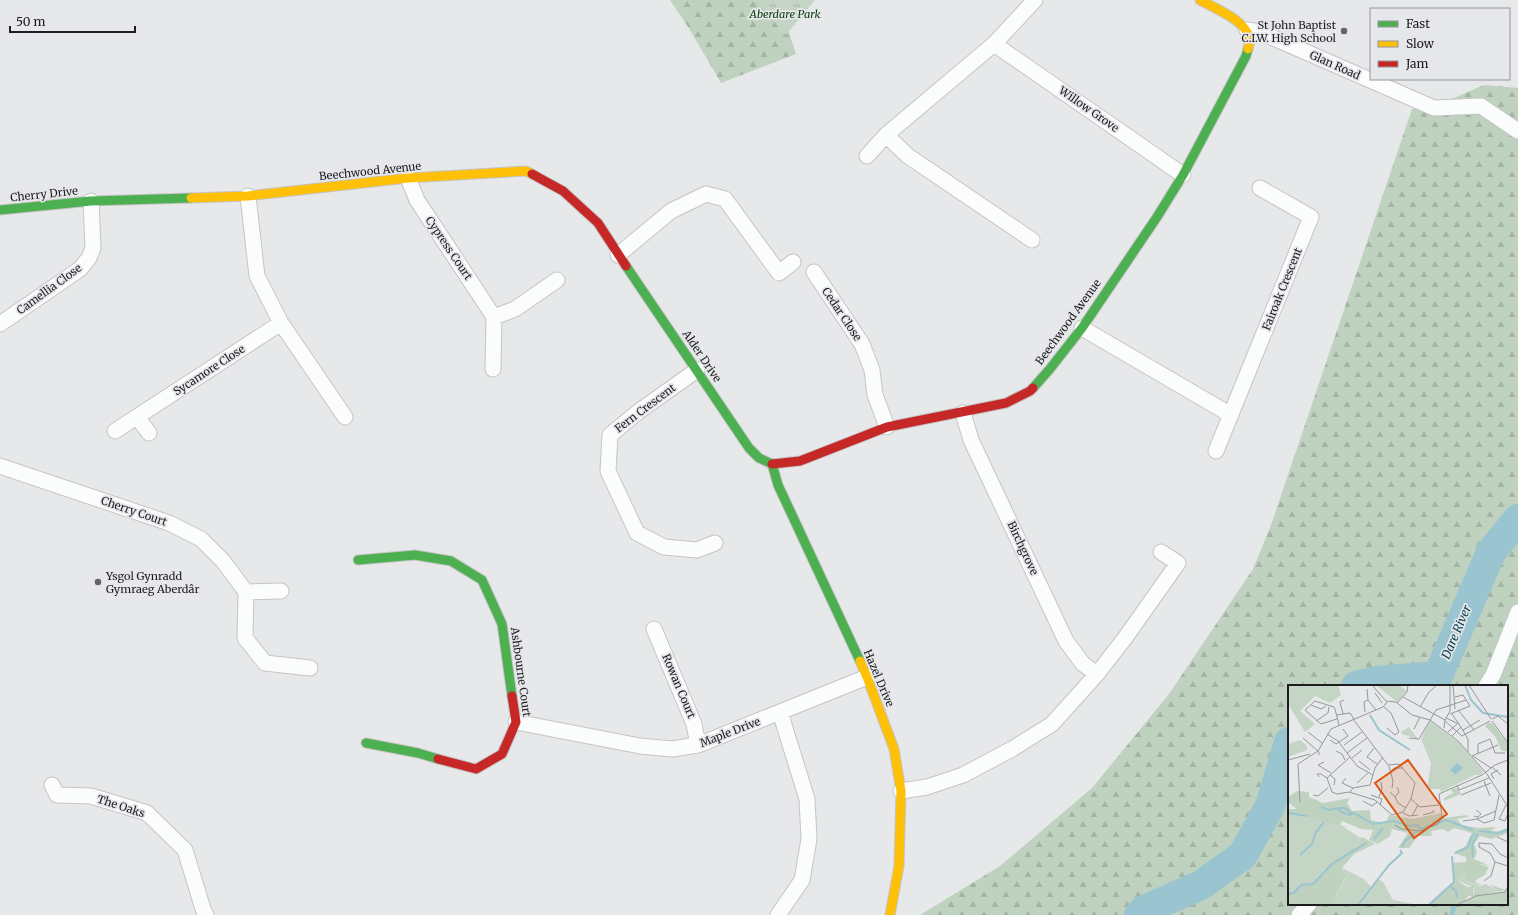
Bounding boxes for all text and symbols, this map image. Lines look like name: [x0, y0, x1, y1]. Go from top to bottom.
park label: Aberdare Park: [748, 7, 821, 21]
scale bar: [10, 8, 135, 34]
legend: [1370, 8, 1510, 80]
text: 50 m: [16, 14, 45, 29]
text: Fast: [1406, 16, 1430, 31]
place label: St John Baptist C.I.W. High School: [1242, 18, 1337, 45]
marker: St John Baptist C.I.W. High School: [1339, 26, 1349, 36]
text: Slow: [1406, 36, 1435, 51]
street label: Glan Road: [1308, 48, 1363, 82]
text: Jam: [1405, 56, 1429, 71]
street label: Willow Grove: [1055, 83, 1122, 135]
street label: Beechwood Avenue: [318, 159, 422, 183]
street label: Cherry Drive: [10, 183, 79, 205]
street label: Cypress Court: [423, 214, 476, 283]
street label: Fairoak Crescent: [1259, 245, 1305, 332]
street label: Camellia Close: [14, 261, 84, 317]
street label: Beechwood Avenue: [1032, 276, 1104, 368]
street label: Cedar Close: [819, 285, 865, 344]
street label: Alder Drive: [679, 326, 725, 385]
street label: Sycamore Close: [171, 342, 248, 398]
street label: Fern Crescent: [612, 380, 679, 435]
street label: Cherry Court: [99, 493, 169, 529]
street label: Birchgrove: [1004, 519, 1042, 577]
place label: Ysgol Gynradd Gymraeg Aberdâr: [105, 569, 199, 596]
marker: Ysgol Gynradd Gymraeg Aberdâr: [93, 577, 103, 587]
water label: Dare River: [1438, 602, 1474, 662]
street label: Ashbourne Court: [508, 625, 534, 718]
street label: Hazel Drive: [861, 647, 897, 709]
street label: Rowan Court: [659, 652, 699, 721]
inset map: [1288, 685, 1508, 905]
street label: Maple Drive: [698, 714, 762, 750]
street label: The Oaks: [95, 792, 147, 820]

